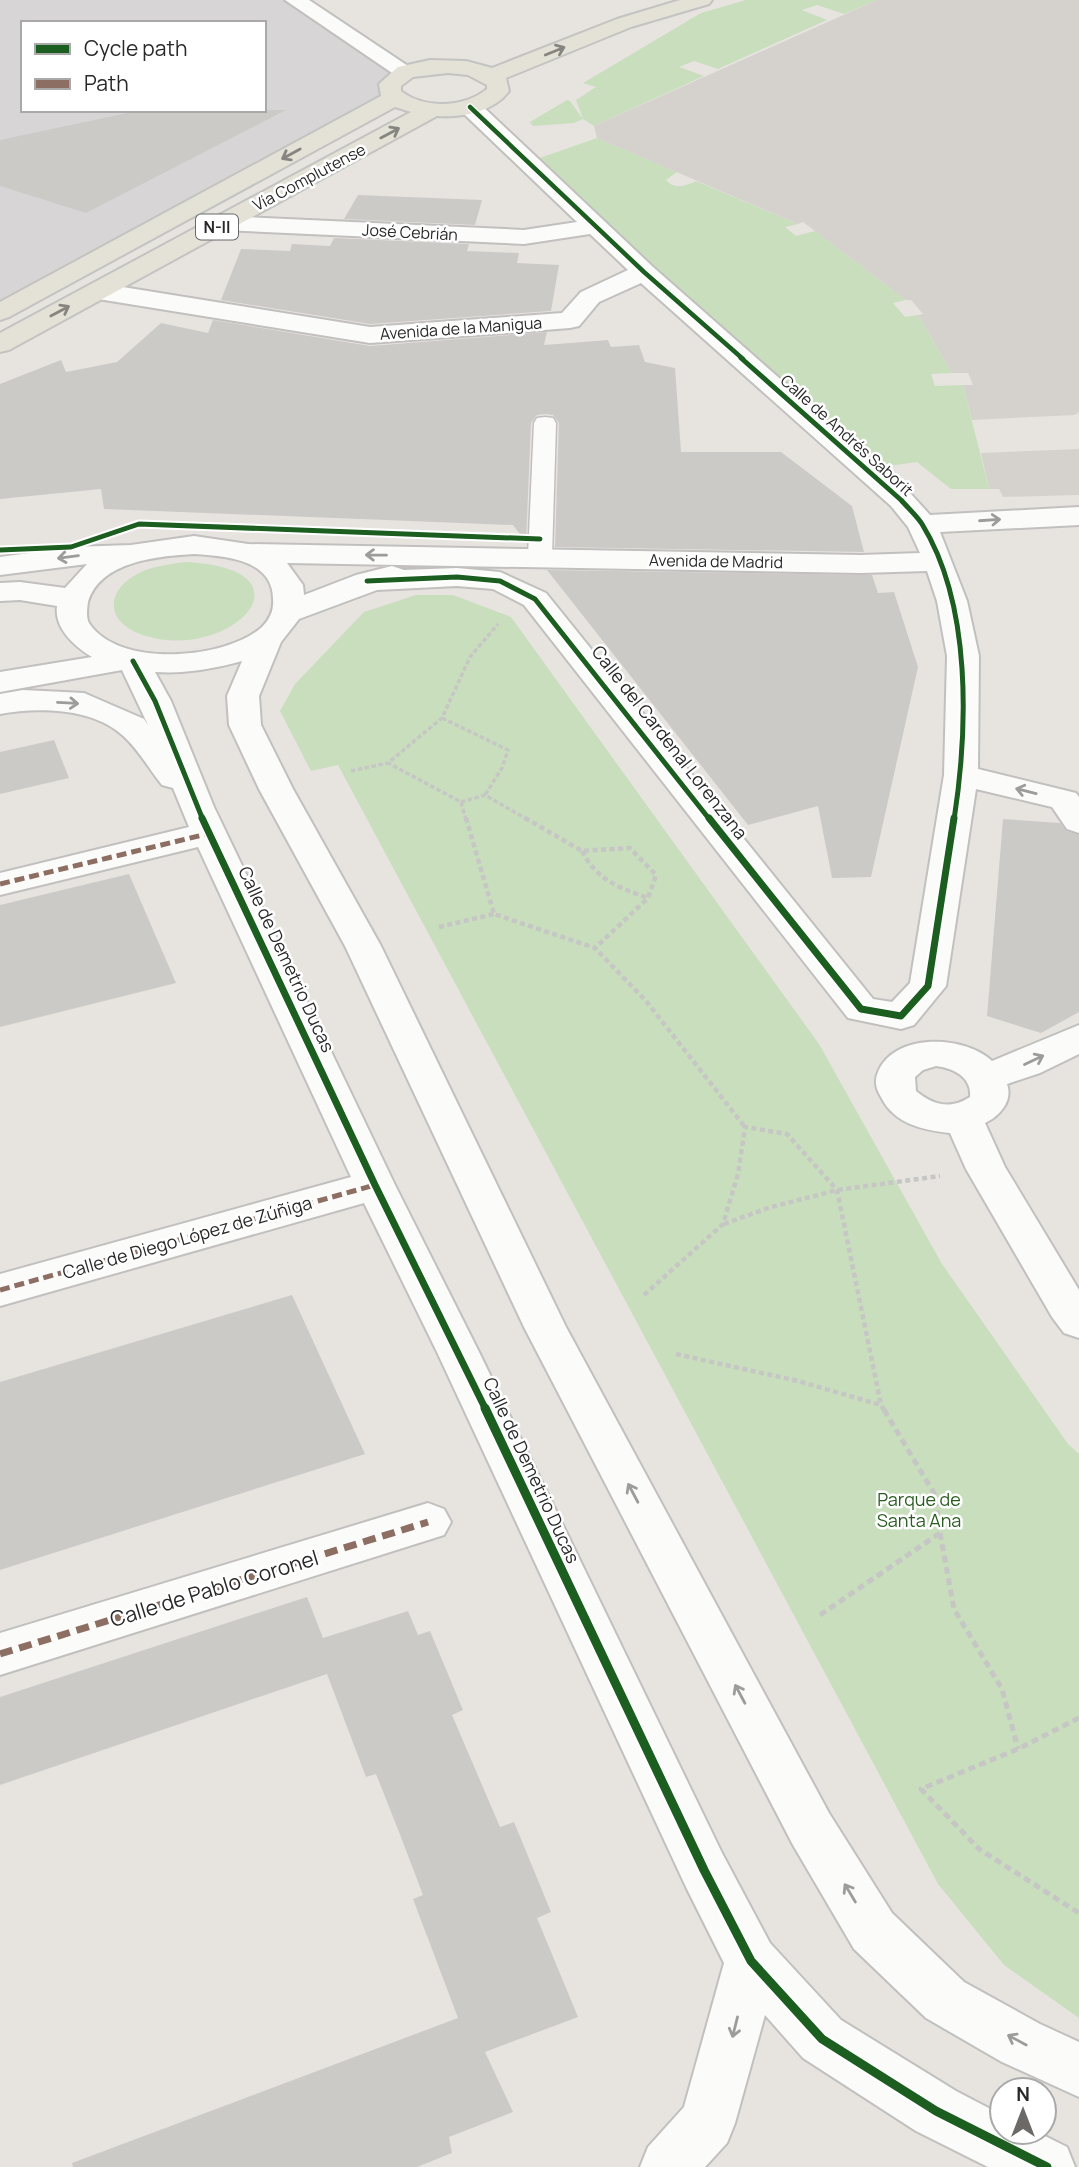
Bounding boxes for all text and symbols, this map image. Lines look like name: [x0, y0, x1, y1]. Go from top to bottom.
legend: [21, 21, 266, 112]
text: Cycle path: [84, 34, 187, 62]
one-way arrow: [544, 43, 565, 56]
text: Path: [84, 69, 129, 97]
one-way arrow: [379, 126, 399, 140]
street label: Vía Complutense: [249, 138, 369, 216]
one-way arrow: [282, 147, 302, 161]
road number: N-II: [196, 215, 238, 240]
street label: José Cebrián: [362, 219, 458, 245]
one-way arrow: [49, 304, 70, 317]
street label: Avenida de la Manigua: [379, 311, 543, 345]
street label: Calle de Andrés Saborit: [776, 369, 918, 501]
one-way arrow: [978, 513, 1001, 526]
one-way arrow: [365, 548, 388, 561]
street label: Avenida de Madrid: [649, 549, 783, 573]
one-way arrow: [57, 550, 80, 563]
street label: Calle del Cardenal Lorenzana: [587, 640, 753, 844]
one-way arrow: [56, 696, 79, 709]
one-way arrow: [1015, 784, 1038, 797]
street label: Calle de Demetrio Ducas: [233, 862, 341, 1056]
one-way arrow: [1023, 1053, 1044, 1066]
street label: Calle de Diego López de Zúñiga: [60, 1190, 314, 1284]
street label: Calle de Demetrio Ducas: [478, 1373, 586, 1567]
one-way arrow: [626, 1483, 640, 1504]
park label: Parque de Santa Ana: [877, 1487, 961, 1532]
street label: Calle de Pablo Coronel: [106, 1543, 322, 1633]
one-way arrow: [732, 1684, 746, 1705]
one-way arrow: [842, 1883, 856, 1903]
one-way arrow: [728, 2016, 741, 2038]
one-way arrow: [1008, 2033, 1028, 2047]
north arrow: [988, 2076, 1058, 2146]
text: N: [1016, 2081, 1030, 2107]

